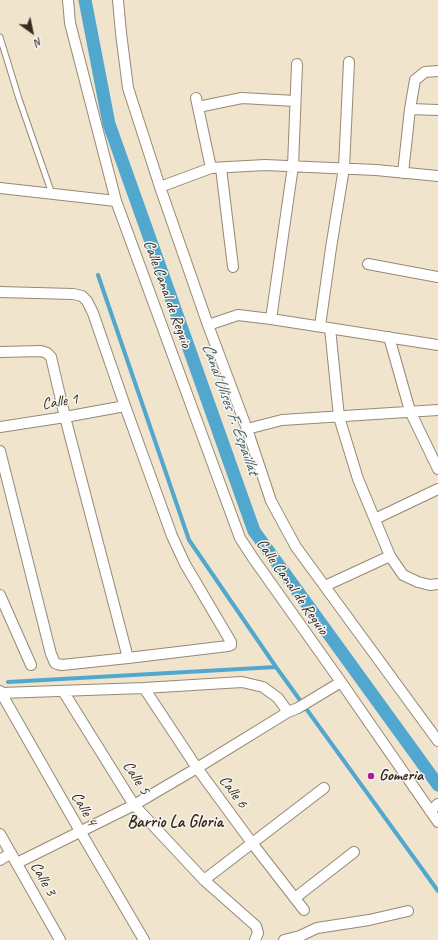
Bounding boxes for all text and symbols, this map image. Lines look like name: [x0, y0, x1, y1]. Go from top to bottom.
north arrow: [12, 12, 52, 52]
text: N: [32, 34, 45, 50]
street label: Calle Canal de Reguio: [139, 238, 195, 350]
water label: Canal Ulises F. Espaillat: [197, 341, 263, 477]
street label: Calle 1: [41, 390, 79, 414]
street label: Calle Canal de Reguio: [252, 535, 332, 639]
street label: Calle 5: [118, 758, 154, 798]
place label: Gomeria: [379, 766, 423, 786]
marker: Gomeria: [366, 771, 376, 781]
street label: Calle 6: [214, 772, 252, 812]
street label: Calle 4: [67, 789, 101, 829]
district label: Barrio La Gloria: [127, 813, 223, 833]
street label: Calle 3: [26, 859, 60, 899]

